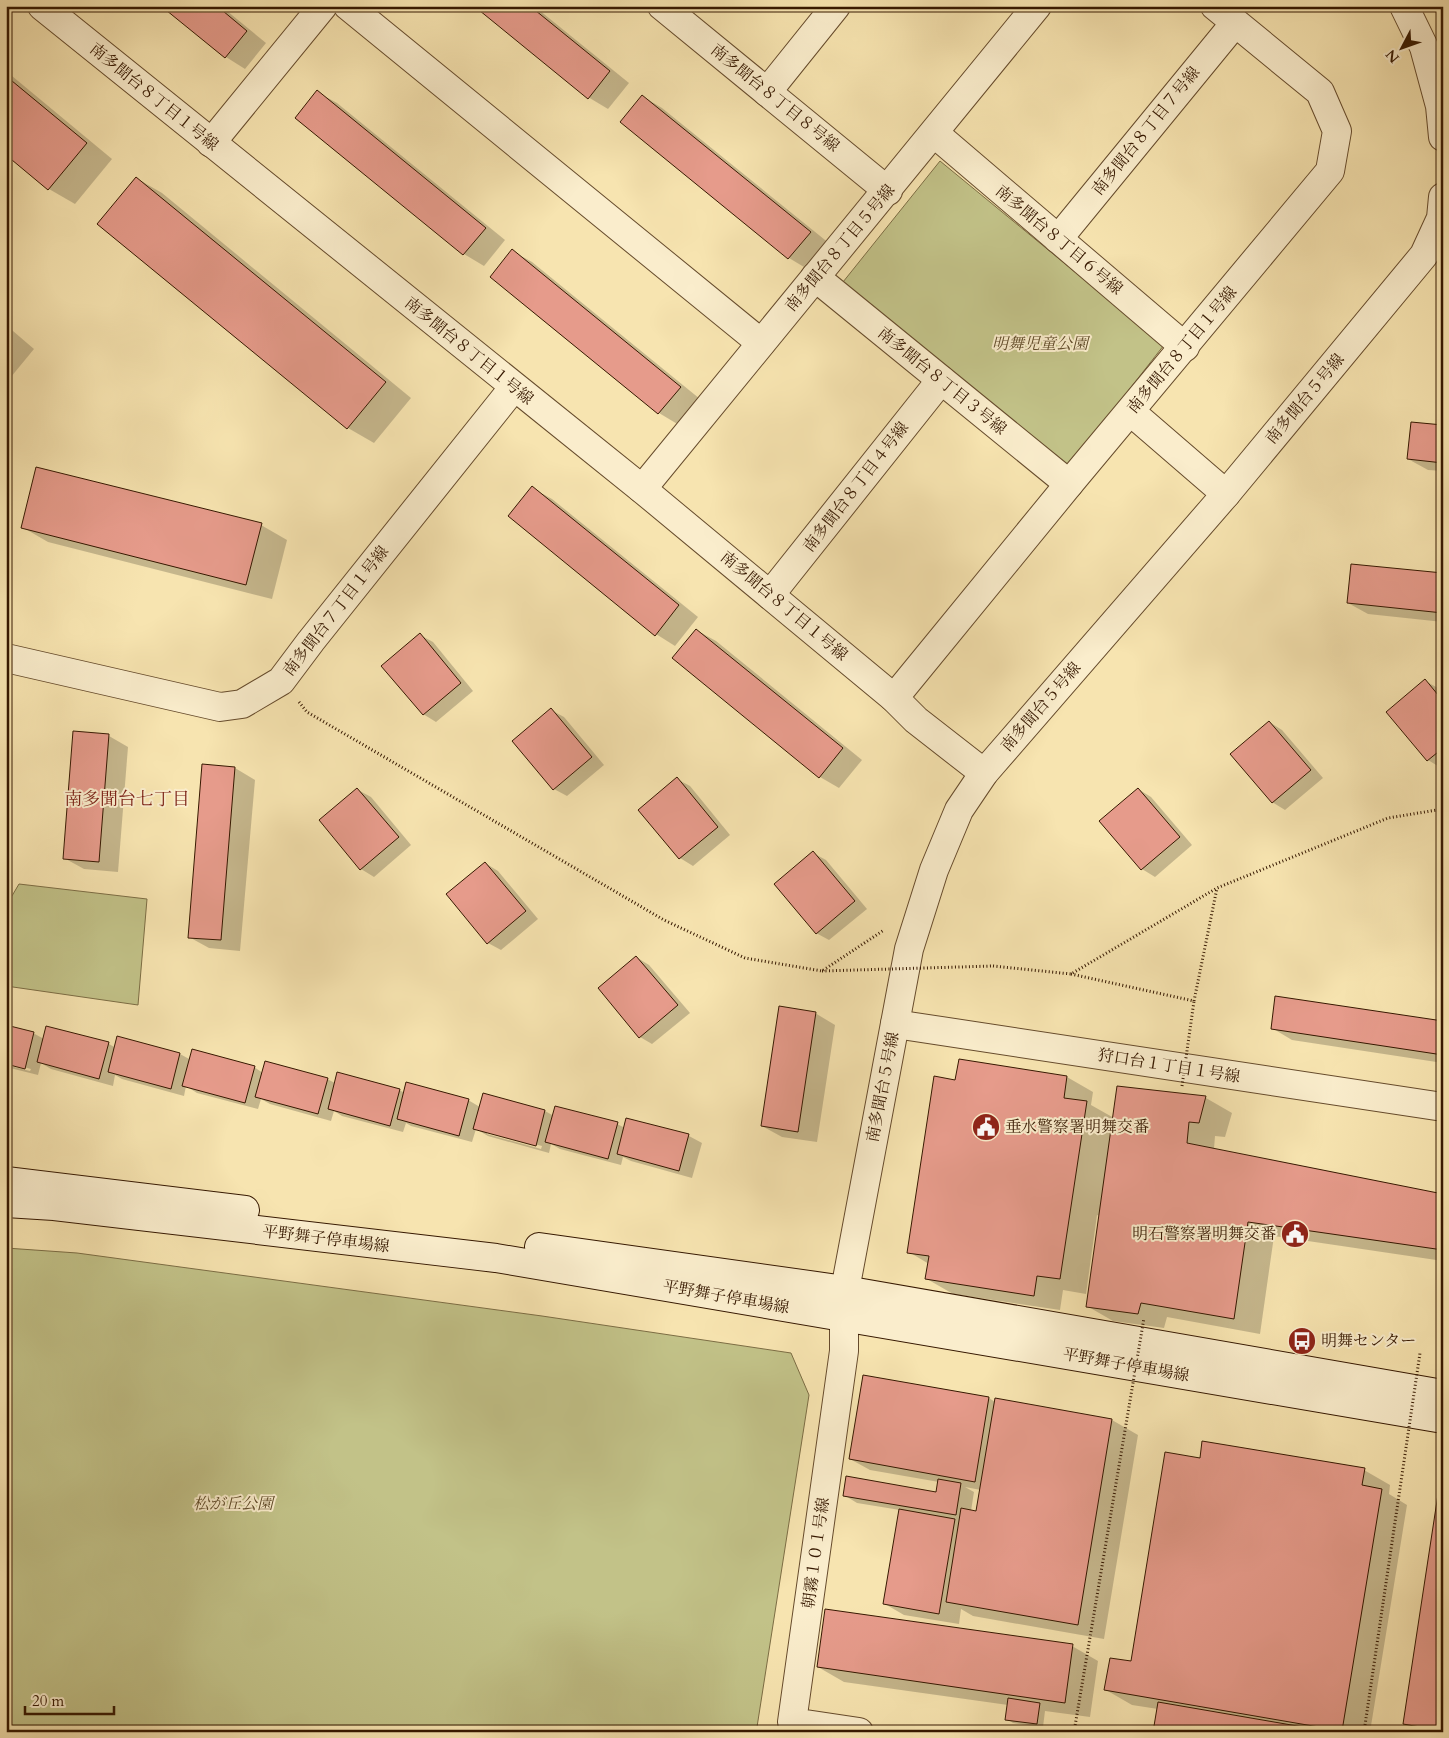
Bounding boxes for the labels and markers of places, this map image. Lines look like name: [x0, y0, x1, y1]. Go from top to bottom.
public building icon: 垂水警察署明舞交番: [971, 1112, 1001, 1142]
place label: 垂水警察署明舞交番: [1005, 1116, 1149, 1138]
public building icon: 明石警察署明舞交番: [1280, 1219, 1310, 1249]
place label: 明石警察署明舞交番: [1132, 1223, 1276, 1245]
bus stop icon: 明舞センター: [1287, 1326, 1317, 1356]
place label: 明舞センター: [1321, 1330, 1416, 1352]

